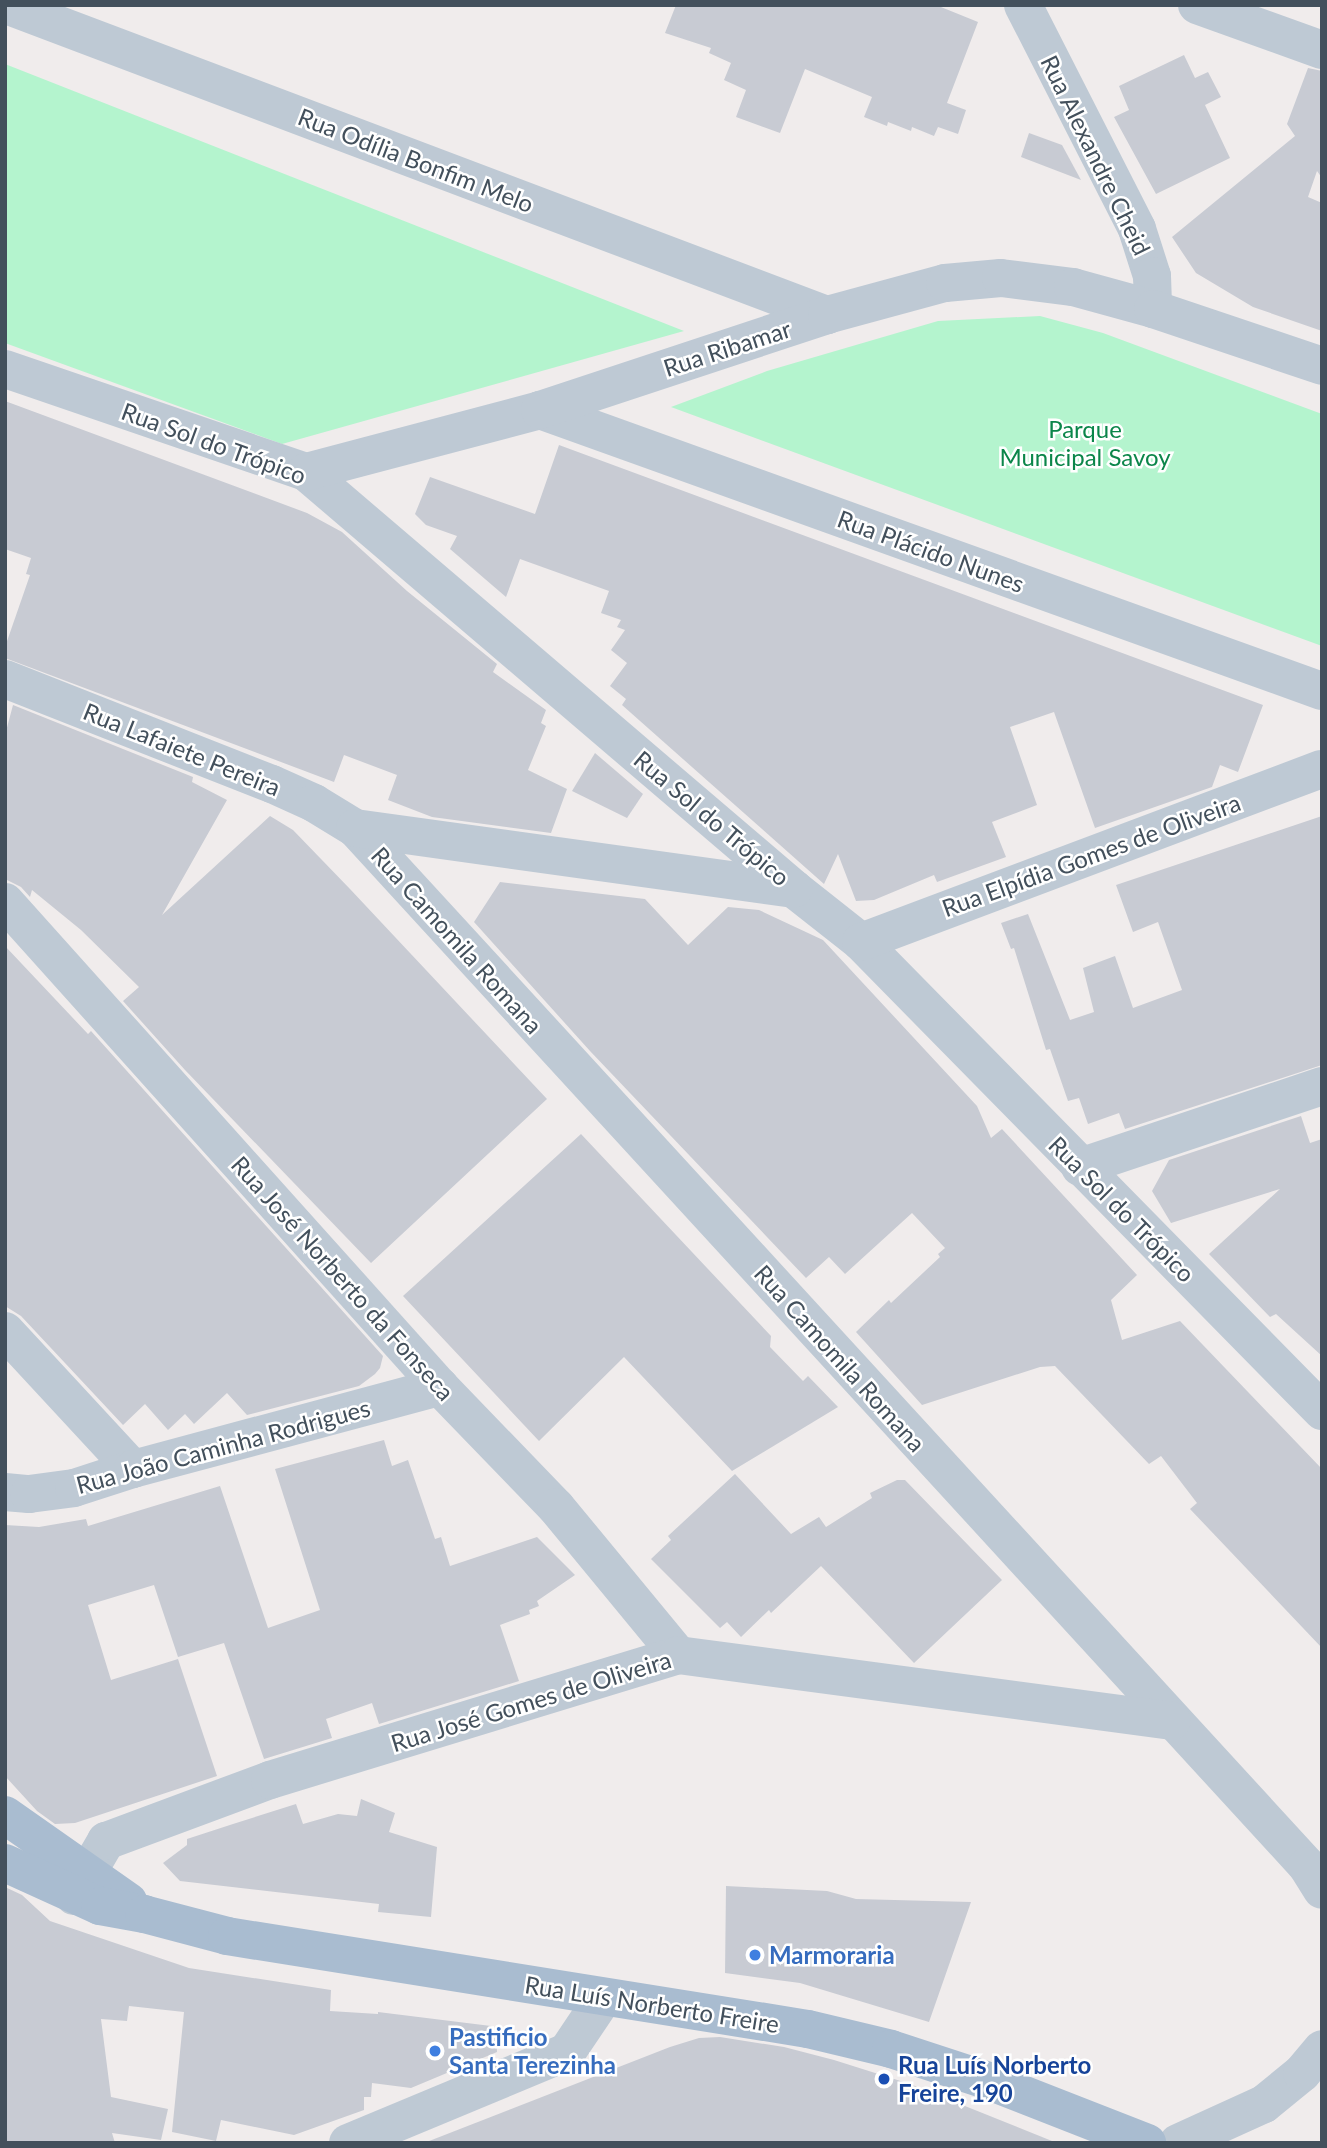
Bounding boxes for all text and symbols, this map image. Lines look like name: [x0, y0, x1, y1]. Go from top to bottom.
street label: Rua Alexandre Cheid: [1035, 50, 1157, 260]
street label: Rua Odília Bonfim Melo: [294, 102, 538, 218]
street label: Rua Ribamar: [660, 314, 794, 382]
street label: Rua Sol do Trópico: [117, 396, 311, 490]
park label: Parque Municipal Savoy: [999, 415, 1171, 471]
street label: Rua Plácido Nunes: [834, 504, 1028, 598]
street label: Rua Lafaiete Pereira: [79, 696, 285, 802]
street label: Rua Sol do Trópico: [628, 744, 796, 892]
street label: Rua Elpídia Gomes de Oliveira: [938, 788, 1244, 922]
street label: Rua Camomila Romana: [366, 841, 548, 1039]
street label: Rua Sol do Trópico: [1043, 1130, 1201, 1288]
street label: Rua José Norberto da Fonseca: [225, 1150, 461, 1406]
street label: Rua Camomila Romana: [749, 1259, 931, 1457]
street label: Rua João Caminha Rodrigues: [72, 1393, 374, 1499]
street label: Rua José Gomes de Oliveira: [387, 1645, 675, 1757]
place label: Marmoraria: [769, 1941, 895, 1969]
marker: Marmoraria: [747, 1947, 763, 1963]
street label: Rua Luís Norberto Freire: [523, 1970, 781, 2038]
place label: Pastificio Santa Terezinha: [449, 2023, 617, 2079]
marker: Pastificio Santa Terezinha: [427, 2043, 443, 2059]
place label: Rua Luís Norberto Freire, 190: [898, 2051, 1091, 2107]
marker: Rua Luís Norberto Freire, 190: [876, 2071, 892, 2087]

